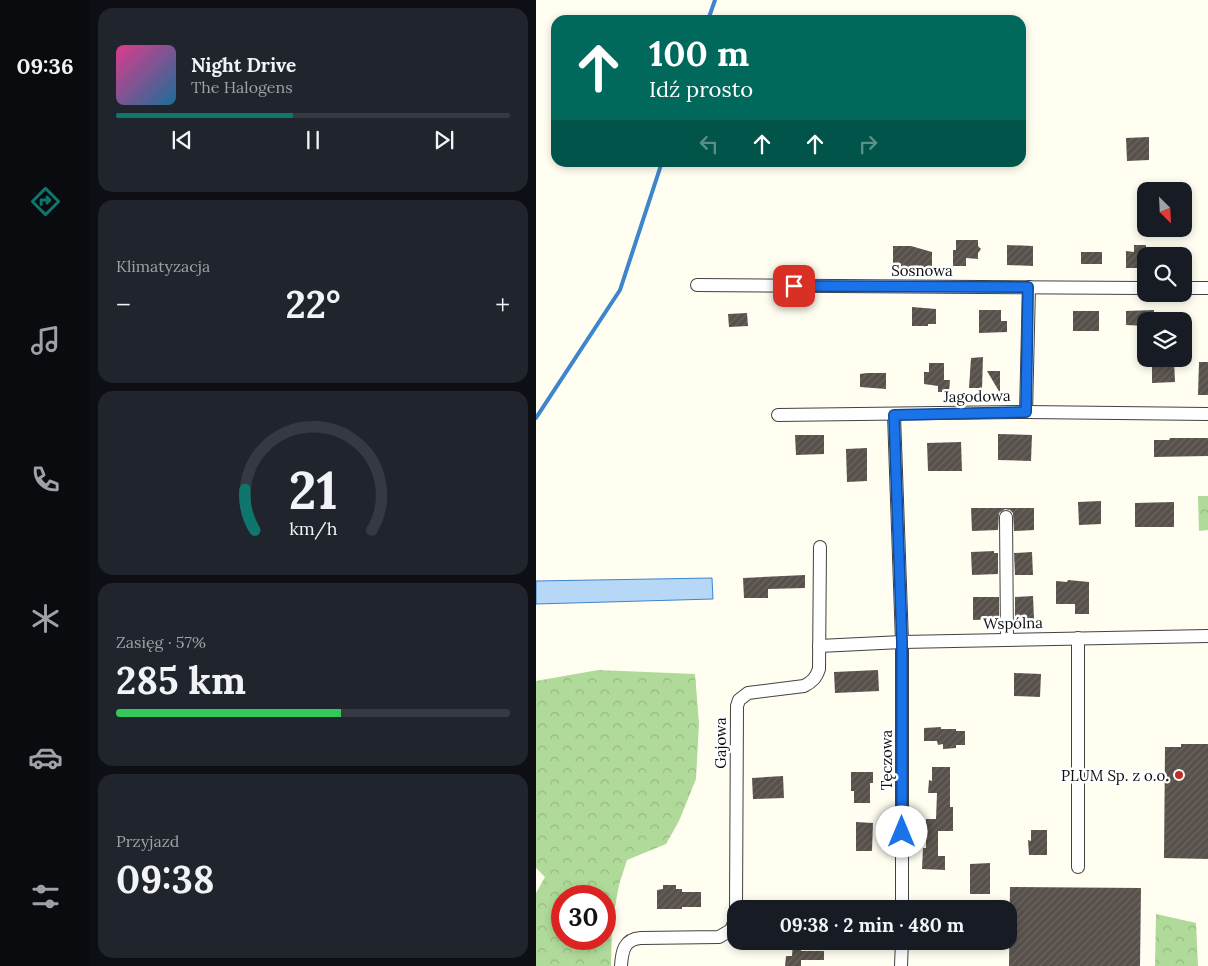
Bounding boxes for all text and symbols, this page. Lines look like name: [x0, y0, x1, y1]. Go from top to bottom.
text: 100 m: [649, 31, 749, 76]
icon: ahead: [566, 35, 631, 100]
text: 09:36: [16, 52, 74, 80]
text: Night Drive: [191, 53, 296, 77]
text: Idź prosto: [649, 75, 753, 103]
text: The Halogens: [191, 77, 293, 97]
icon: previous: [168, 126, 196, 154]
icon: pause: [299, 126, 327, 154]
icon: next: [430, 126, 458, 154]
icon: left: [695, 130, 723, 158]
icon: ahead: [748, 130, 776, 158]
icon: ahead: [801, 130, 829, 158]
icon: right: [854, 130, 882, 158]
north arrow: [1137, 182, 1192, 238]
map controls: [1137, 182, 1192, 367]
icon: directions: [28, 184, 63, 219]
button: search: [1137, 247, 1192, 302]
text: Klimatyzacja: [116, 256, 210, 276]
street label: Sosnowa: [891, 261, 953, 280]
pin: [773, 265, 815, 307]
icon: arrive: [780, 272, 808, 300]
text: 22°: [285, 280, 341, 328]
text: −: [116, 287, 131, 323]
text: +: [495, 287, 510, 323]
button: layers: [1137, 312, 1192, 367]
icon: music: [28, 323, 63, 358]
street label: Jagodowa: [942, 386, 1011, 406]
text: 21: [289, 457, 337, 523]
icon: phone: [28, 462, 63, 497]
text: km/h: [289, 517, 337, 540]
icon: climate: [28, 601, 63, 636]
street label: Wspólna: [983, 613, 1043, 633]
text: Zasięg · 57%: [116, 632, 206, 652]
text: 285 km: [116, 656, 246, 704]
street label: Gajowa: [711, 717, 730, 769]
street label: Tęczowa: [877, 729, 896, 790]
icon: car: [28, 740, 63, 775]
place label: PLUM Sp. z o.o.: [1061, 766, 1169, 785]
marker: PLUM Sp. z o.o.: [1173, 769, 1185, 781]
position arrow: [875, 805, 927, 857]
text: Przyjazd: [116, 831, 179, 851]
text: 09:38: [116, 855, 215, 903]
icon: filters: [28, 879, 63, 914]
speed limit sign: 30: [551, 885, 616, 950]
text: 09:38 · 2 min · 480 m: [780, 913, 964, 937]

